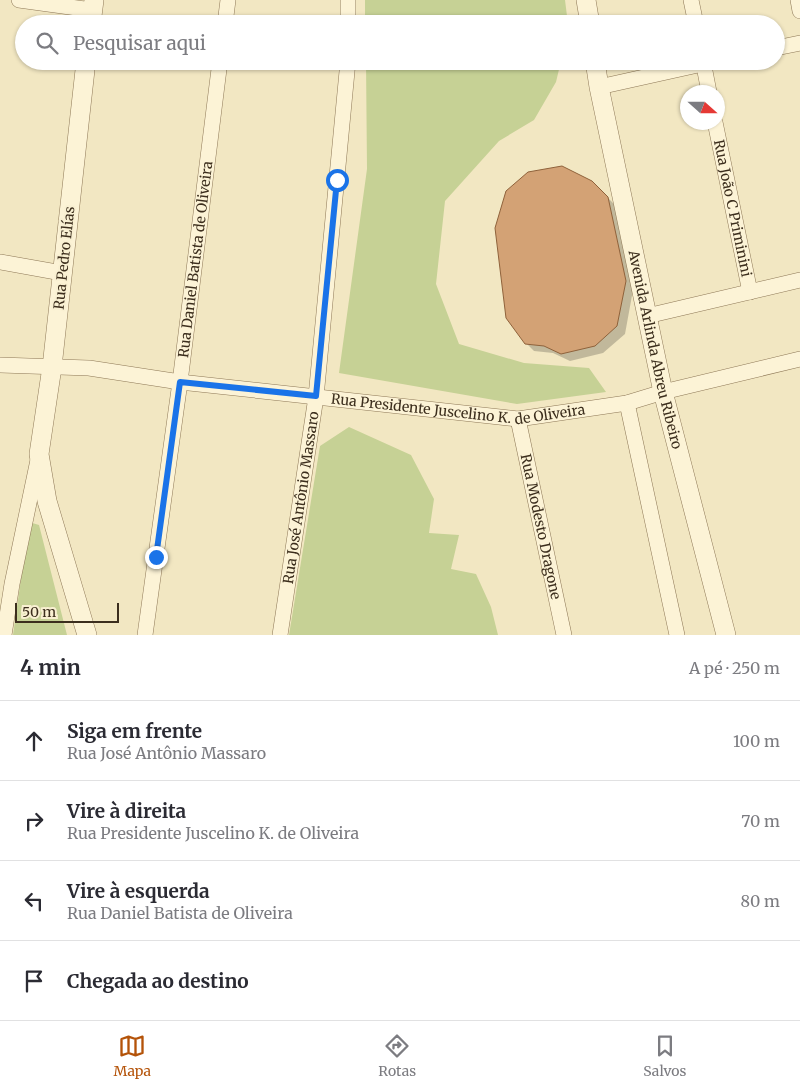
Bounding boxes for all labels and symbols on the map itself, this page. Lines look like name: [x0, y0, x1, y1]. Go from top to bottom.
north arrow: [680, 85, 725, 130]
street label: Rua João C Priminini: [710, 138, 756, 279]
street label: Rua Daniel Batista de Oliveira: [174, 160, 217, 359]
route start: [326, 169, 349, 192]
street label: Rua Pedro Elías: [50, 205, 78, 310]
street label: Avenida Arlinda Abreu Ribeiro: [624, 248, 686, 451]
street label: Rua Presidente Juscelino K. de Oliveira: [330, 390, 587, 428]
street label: Rua José Antônio Massaro: [279, 410, 323, 585]
street label: Rua Modesto Dragone: [517, 452, 565, 601]
route end: [145, 546, 168, 569]
scale bar: [15, 600, 119, 623]

